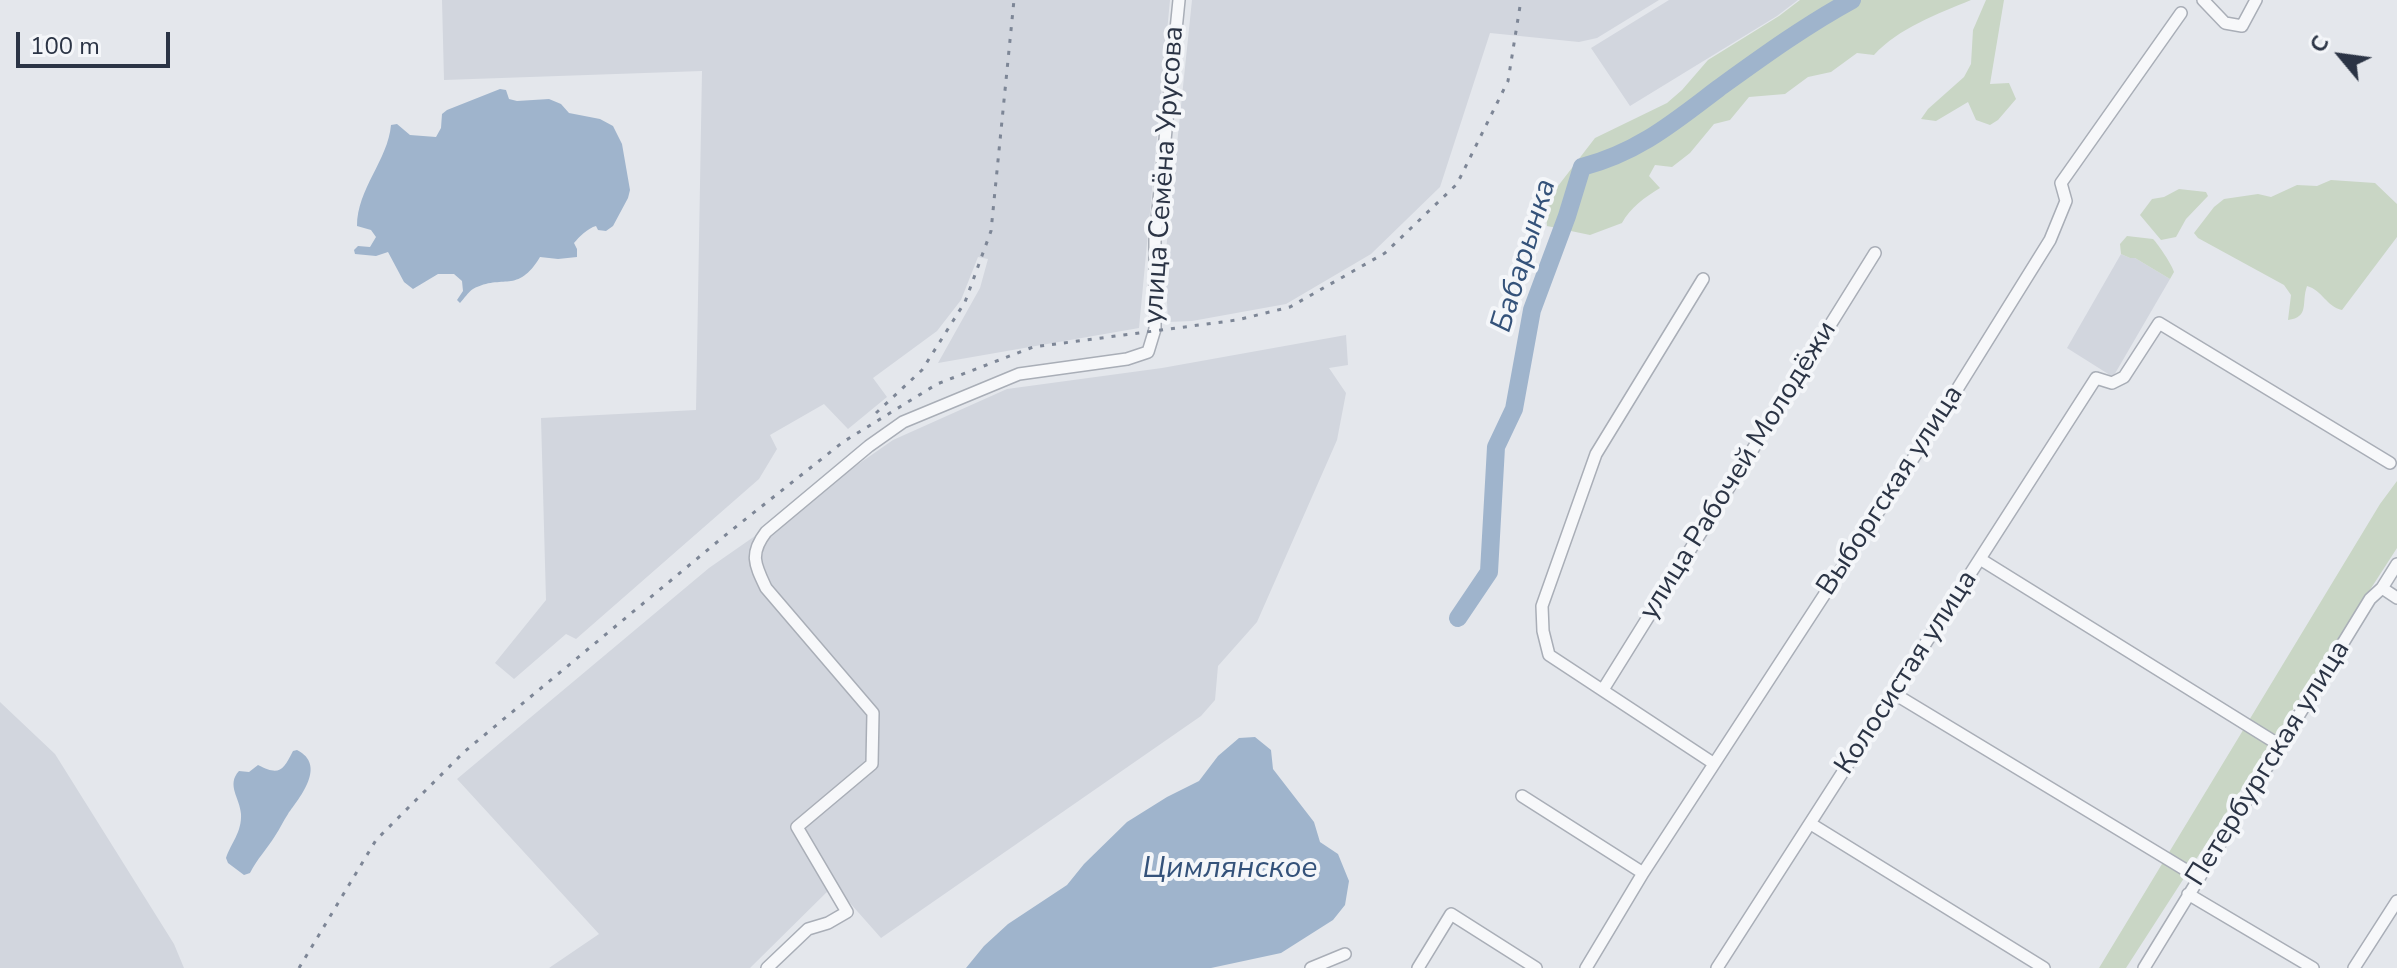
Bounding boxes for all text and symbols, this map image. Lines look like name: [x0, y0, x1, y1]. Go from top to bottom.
scale bar: [20, 16, 174, 66]
north arrow: [2301, 16, 2381, 96]
street label: улица Семёна Урусова: [1138, 25, 1192, 325]
text: 100 m: [30, 30, 100, 62]
text: С: [2303, 31, 2337, 58]
water label: Бабарынка: [1485, 175, 1565, 337]
street label: улица Рабочей Молодёжи: [1633, 316, 1845, 626]
street label: Выборгская улица: [1811, 380, 1971, 602]
street label: Колосистая улица: [1829, 565, 1985, 781]
street label: Петербургская улица: [2180, 635, 2358, 893]
water label: Цимлянское: [1142, 852, 1318, 888]

